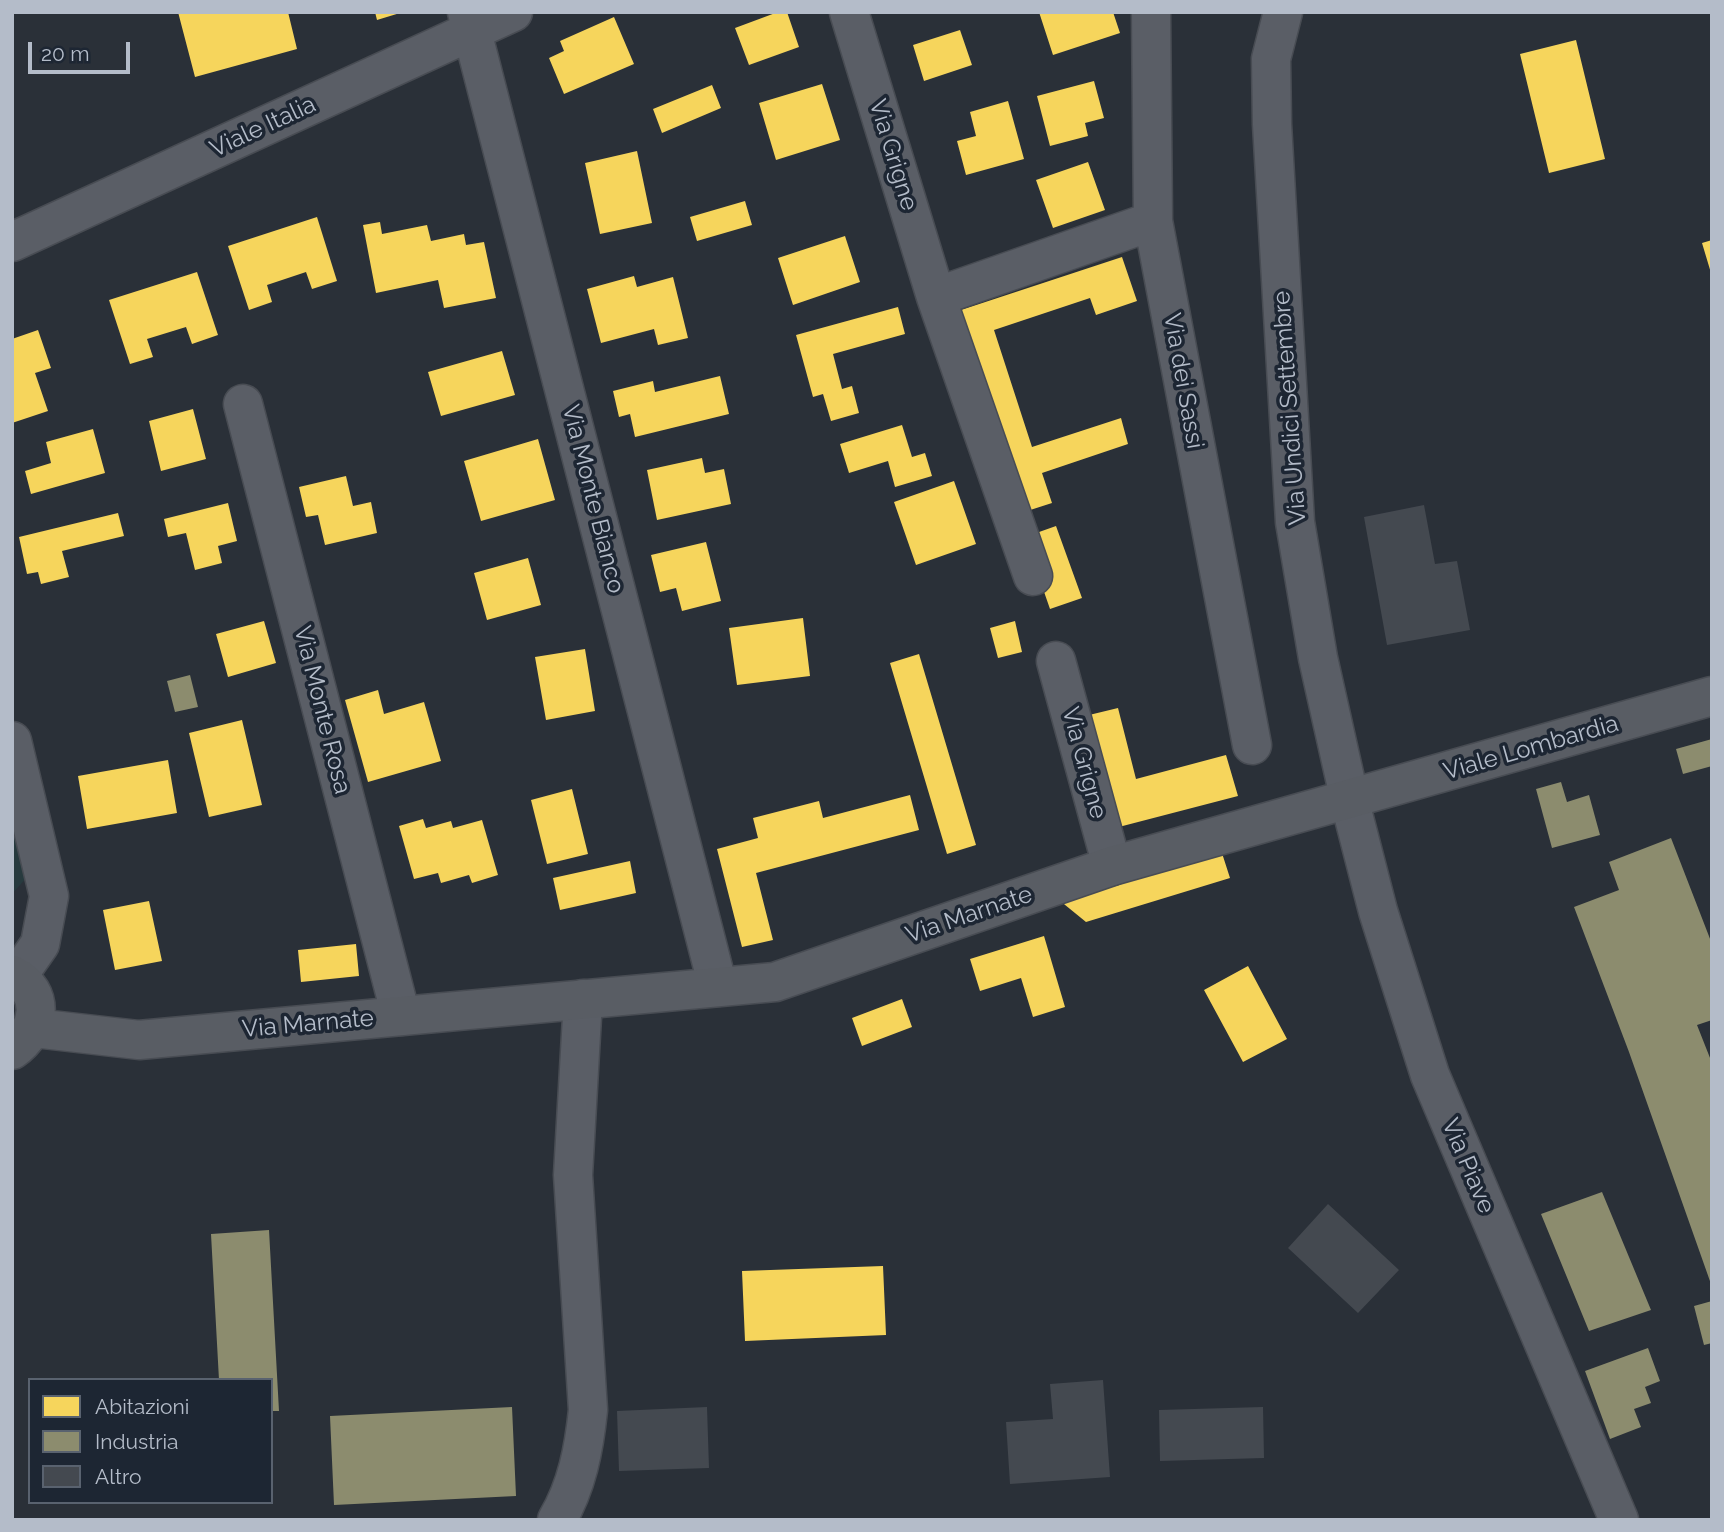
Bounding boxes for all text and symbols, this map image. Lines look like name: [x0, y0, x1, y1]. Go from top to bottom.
scale bar: [32, 28, 133, 72]
text: 20 m: [41, 41, 89, 66]
street label: Viale Italia: [206, 90, 320, 164]
street label: Via Grigne: [862, 96, 924, 214]
street label: Via Undici Settembre: [1267, 290, 1313, 526]
street label: Via dei Sassi: [1157, 311, 1209, 451]
street label: Via Monte Bianco: [556, 402, 630, 596]
street label: Via Monte Rosa: [287, 623, 357, 797]
street label: Via Grigne: [1055, 704, 1113, 822]
street label: Viale Lombardia: [1440, 709, 1622, 787]
street label: Via Marnate: [902, 880, 1036, 950]
street label: Via Marnate: [241, 1004, 375, 1044]
street label: Via Piave: [1435, 1114, 1501, 1218]
legend: [28, 1378, 273, 1504]
text: Abitazioni: [95, 1394, 189, 1419]
text: Industria: [95, 1429, 179, 1454]
text: Altro: [95, 1464, 141, 1489]

